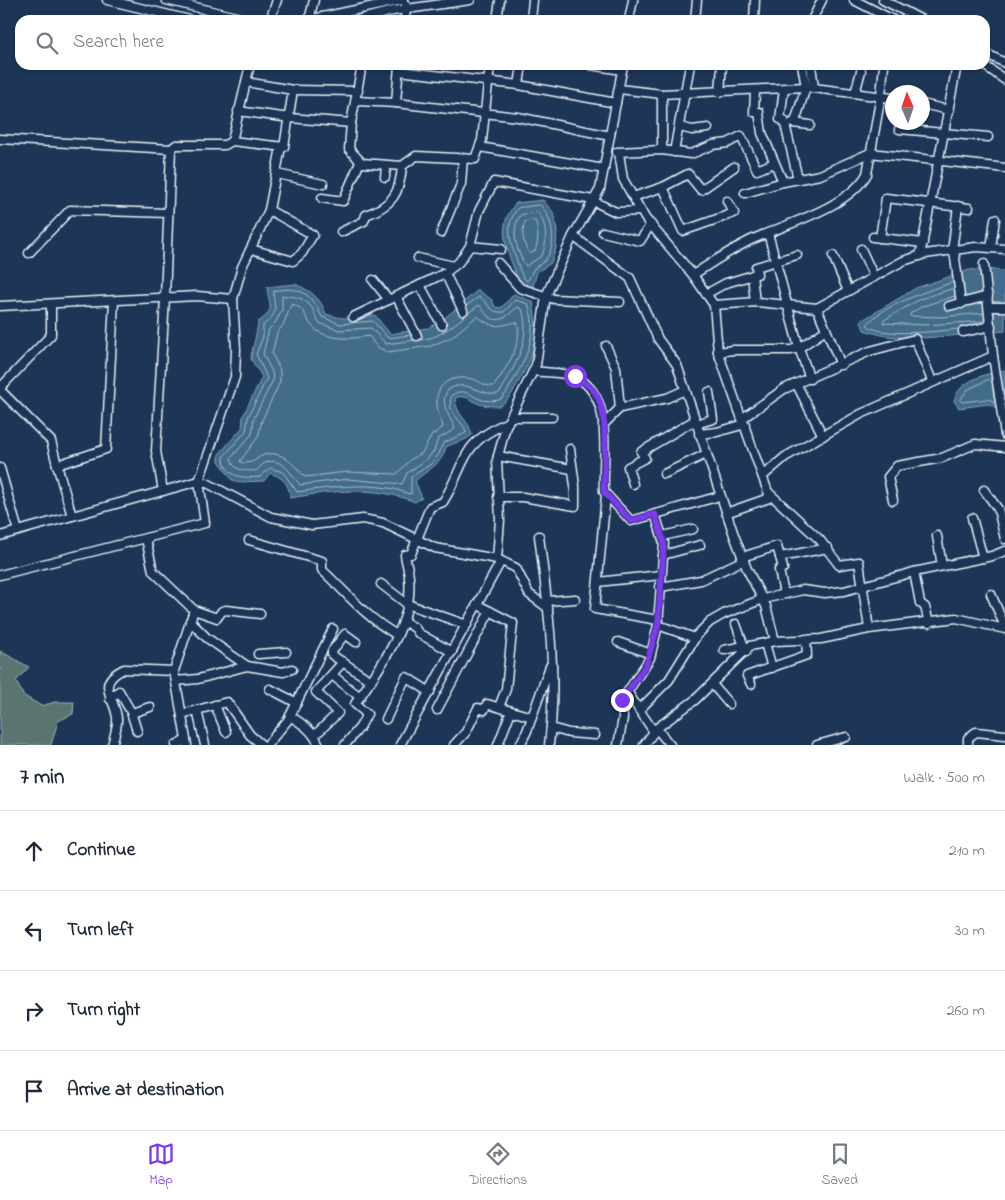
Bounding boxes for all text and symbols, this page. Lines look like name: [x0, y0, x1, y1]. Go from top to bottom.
search box: [15, 15, 990, 70]
icon: search: [33, 29, 61, 57]
text: Search here: [73, 29, 164, 56]
north arrow: [885, 85, 930, 130]
route start: [564, 365, 587, 388]
route end: [611, 689, 634, 712]
text: 7 min: [20, 763, 64, 793]
text: Walk · 500 m: [903, 766, 985, 790]
icon: ahead: [20, 837, 48, 865]
text: Continue: [67, 837, 135, 864]
text: 210 m: [949, 839, 985, 863]
icon: left: [20, 917, 48, 945]
text: Turn left: [67, 917, 134, 944]
text: 30 m: [955, 919, 985, 943]
icon: right: [20, 997, 48, 1025]
text: Turn right: [67, 997, 140, 1024]
text: 260 m: [947, 999, 985, 1023]
icon: arrive: [20, 1077, 48, 1105]
text: Arrive at destination: [67, 1077, 224, 1104]
tab: Map: [147, 1140, 175, 1191]
tab: Directions: [469, 1140, 527, 1191]
tab: Saved: [821, 1140, 858, 1191]

